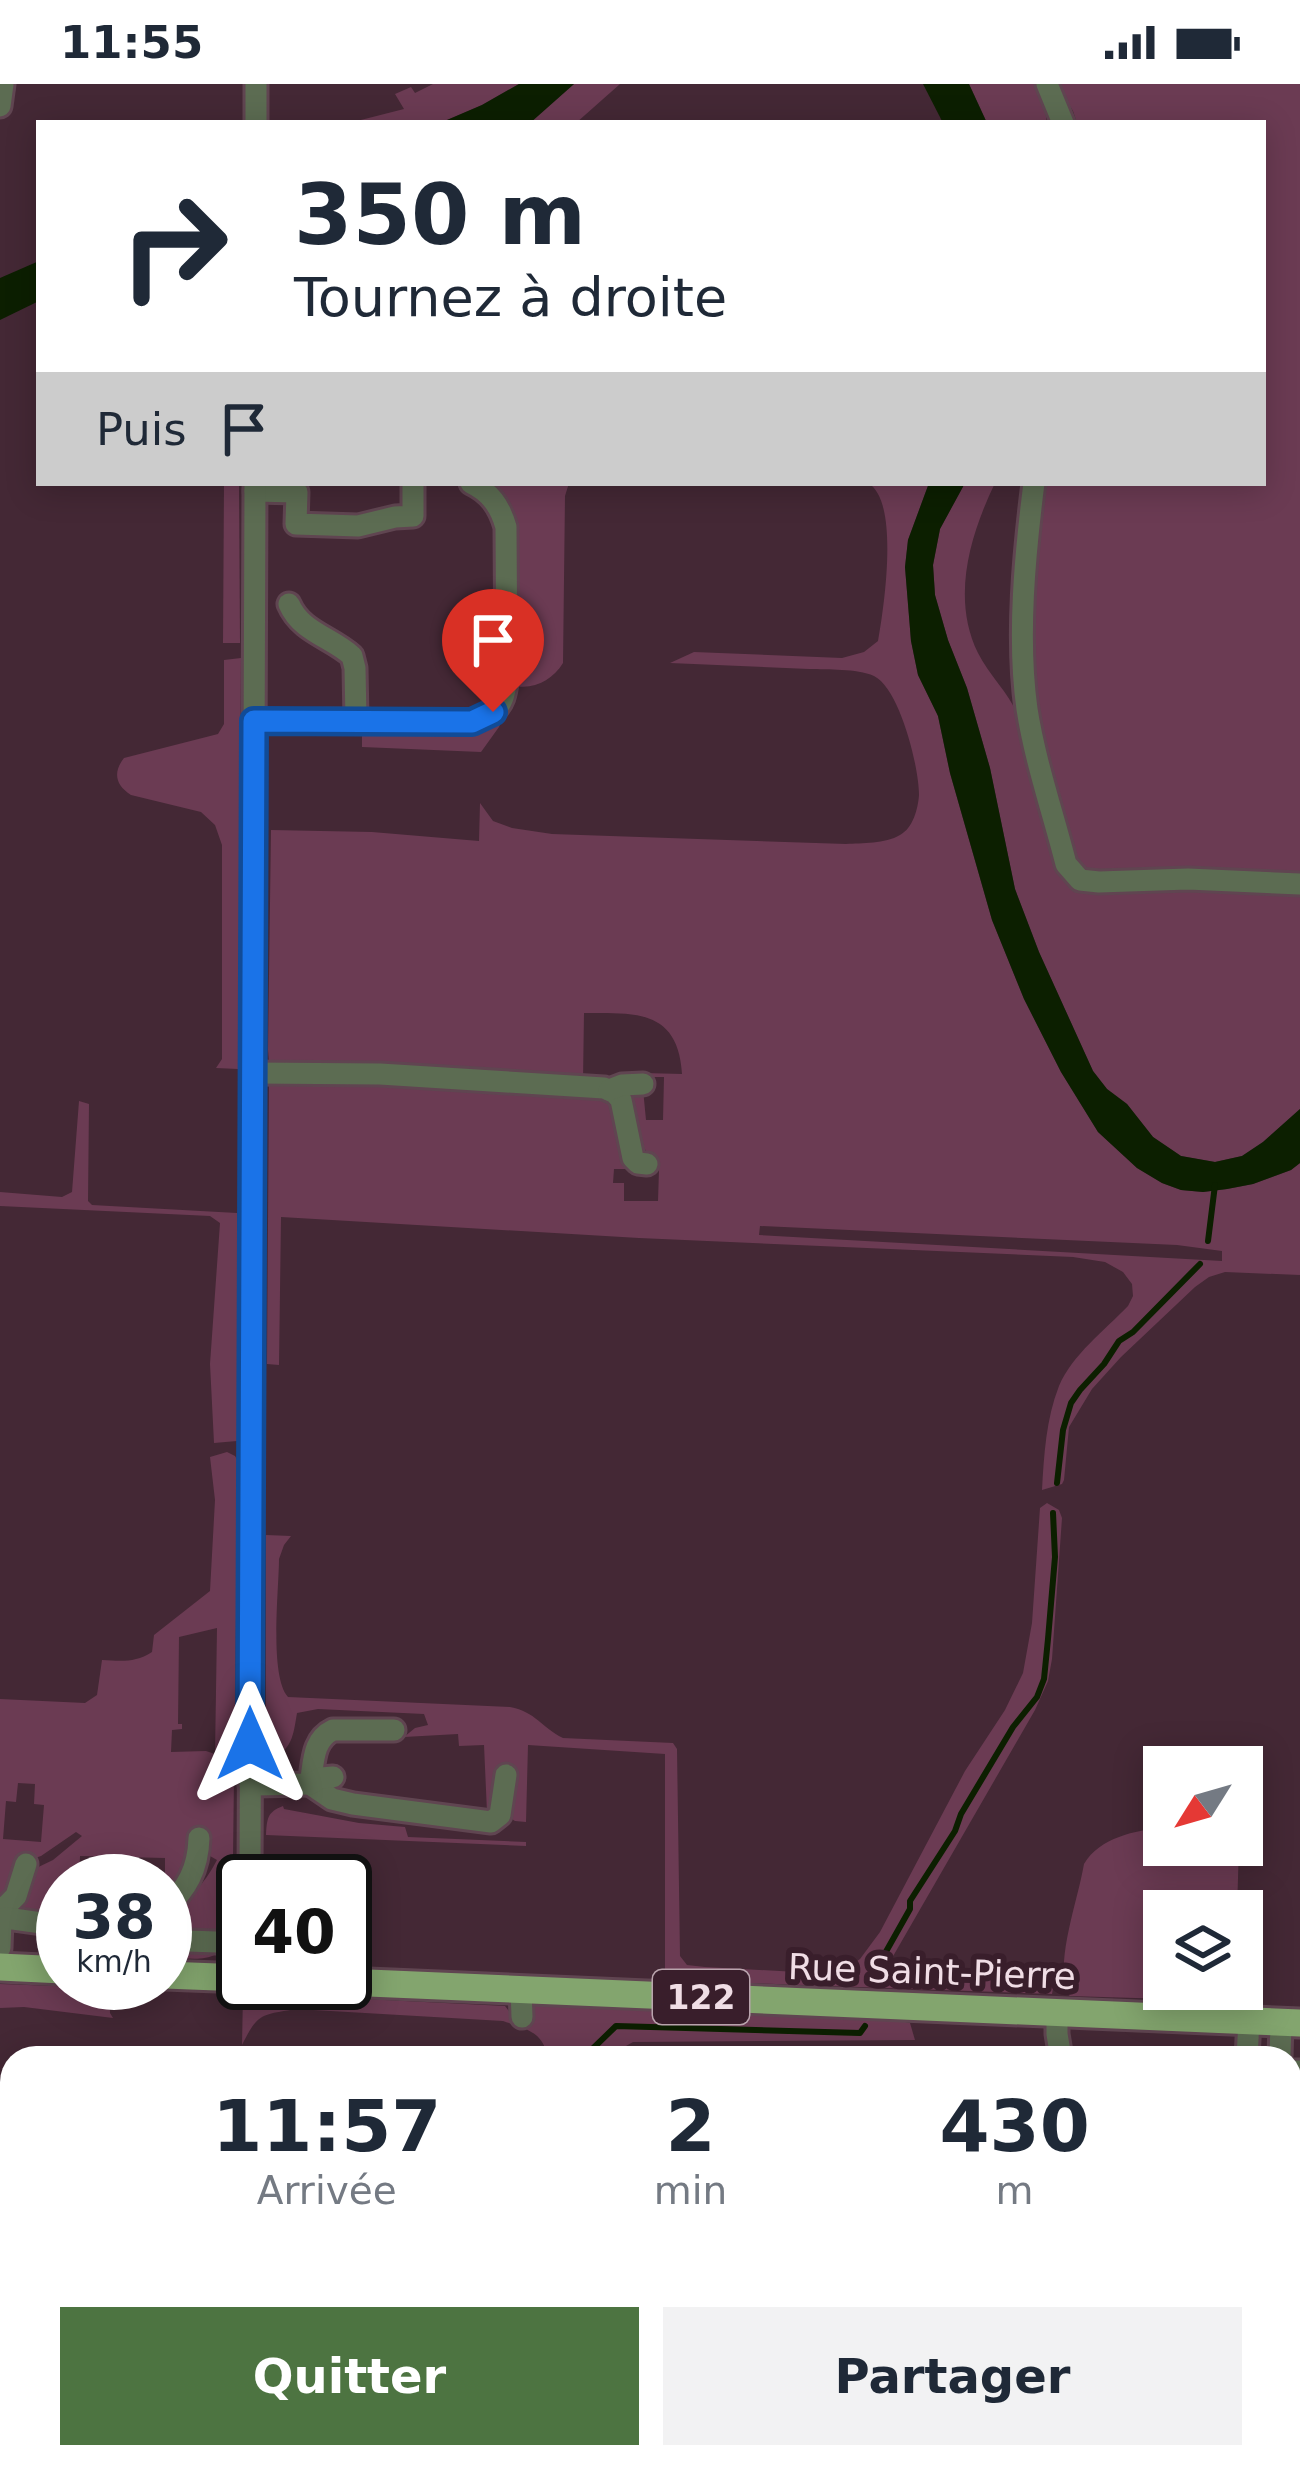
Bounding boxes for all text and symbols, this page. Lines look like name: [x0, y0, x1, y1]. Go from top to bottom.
text: 11:55: [60, 16, 203, 69]
text: 350 m: [294, 166, 586, 264]
icon: right: [96, 168, 252, 324]
text: Tournez à droite: [294, 266, 727, 329]
icon: arrive: [211, 396, 277, 462]
text: Puis: [96, 403, 187, 456]
pin: [442, 589, 544, 712]
icon: arrive: [460, 607, 526, 673]
position arrow: [187, 1681, 313, 1807]
north arrow: [1143, 1746, 1263, 1866]
map controls: [1143, 1746, 1263, 2010]
speed limit sign: 40: [216, 1854, 372, 2010]
text: 38: [72, 1882, 156, 1952]
button: layers: [1143, 1890, 1263, 2010]
text: km/h: [76, 1944, 152, 1979]
street label: Rue Saint-Pierre: [787, 1946, 1077, 1997]
road number: 122: [653, 1970, 749, 2024]
text: 11:57: [212, 2084, 441, 2168]
text: 2: [665, 2084, 715, 2168]
text: 430: [939, 2084, 1090, 2168]
text: Arrivée: [257, 2168, 397, 2213]
text: min: [654, 2168, 727, 2213]
text: m: [996, 2168, 1034, 2213]
button: Quitter: [60, 2307, 639, 2445]
button: Partager: [663, 2307, 1242, 2445]

